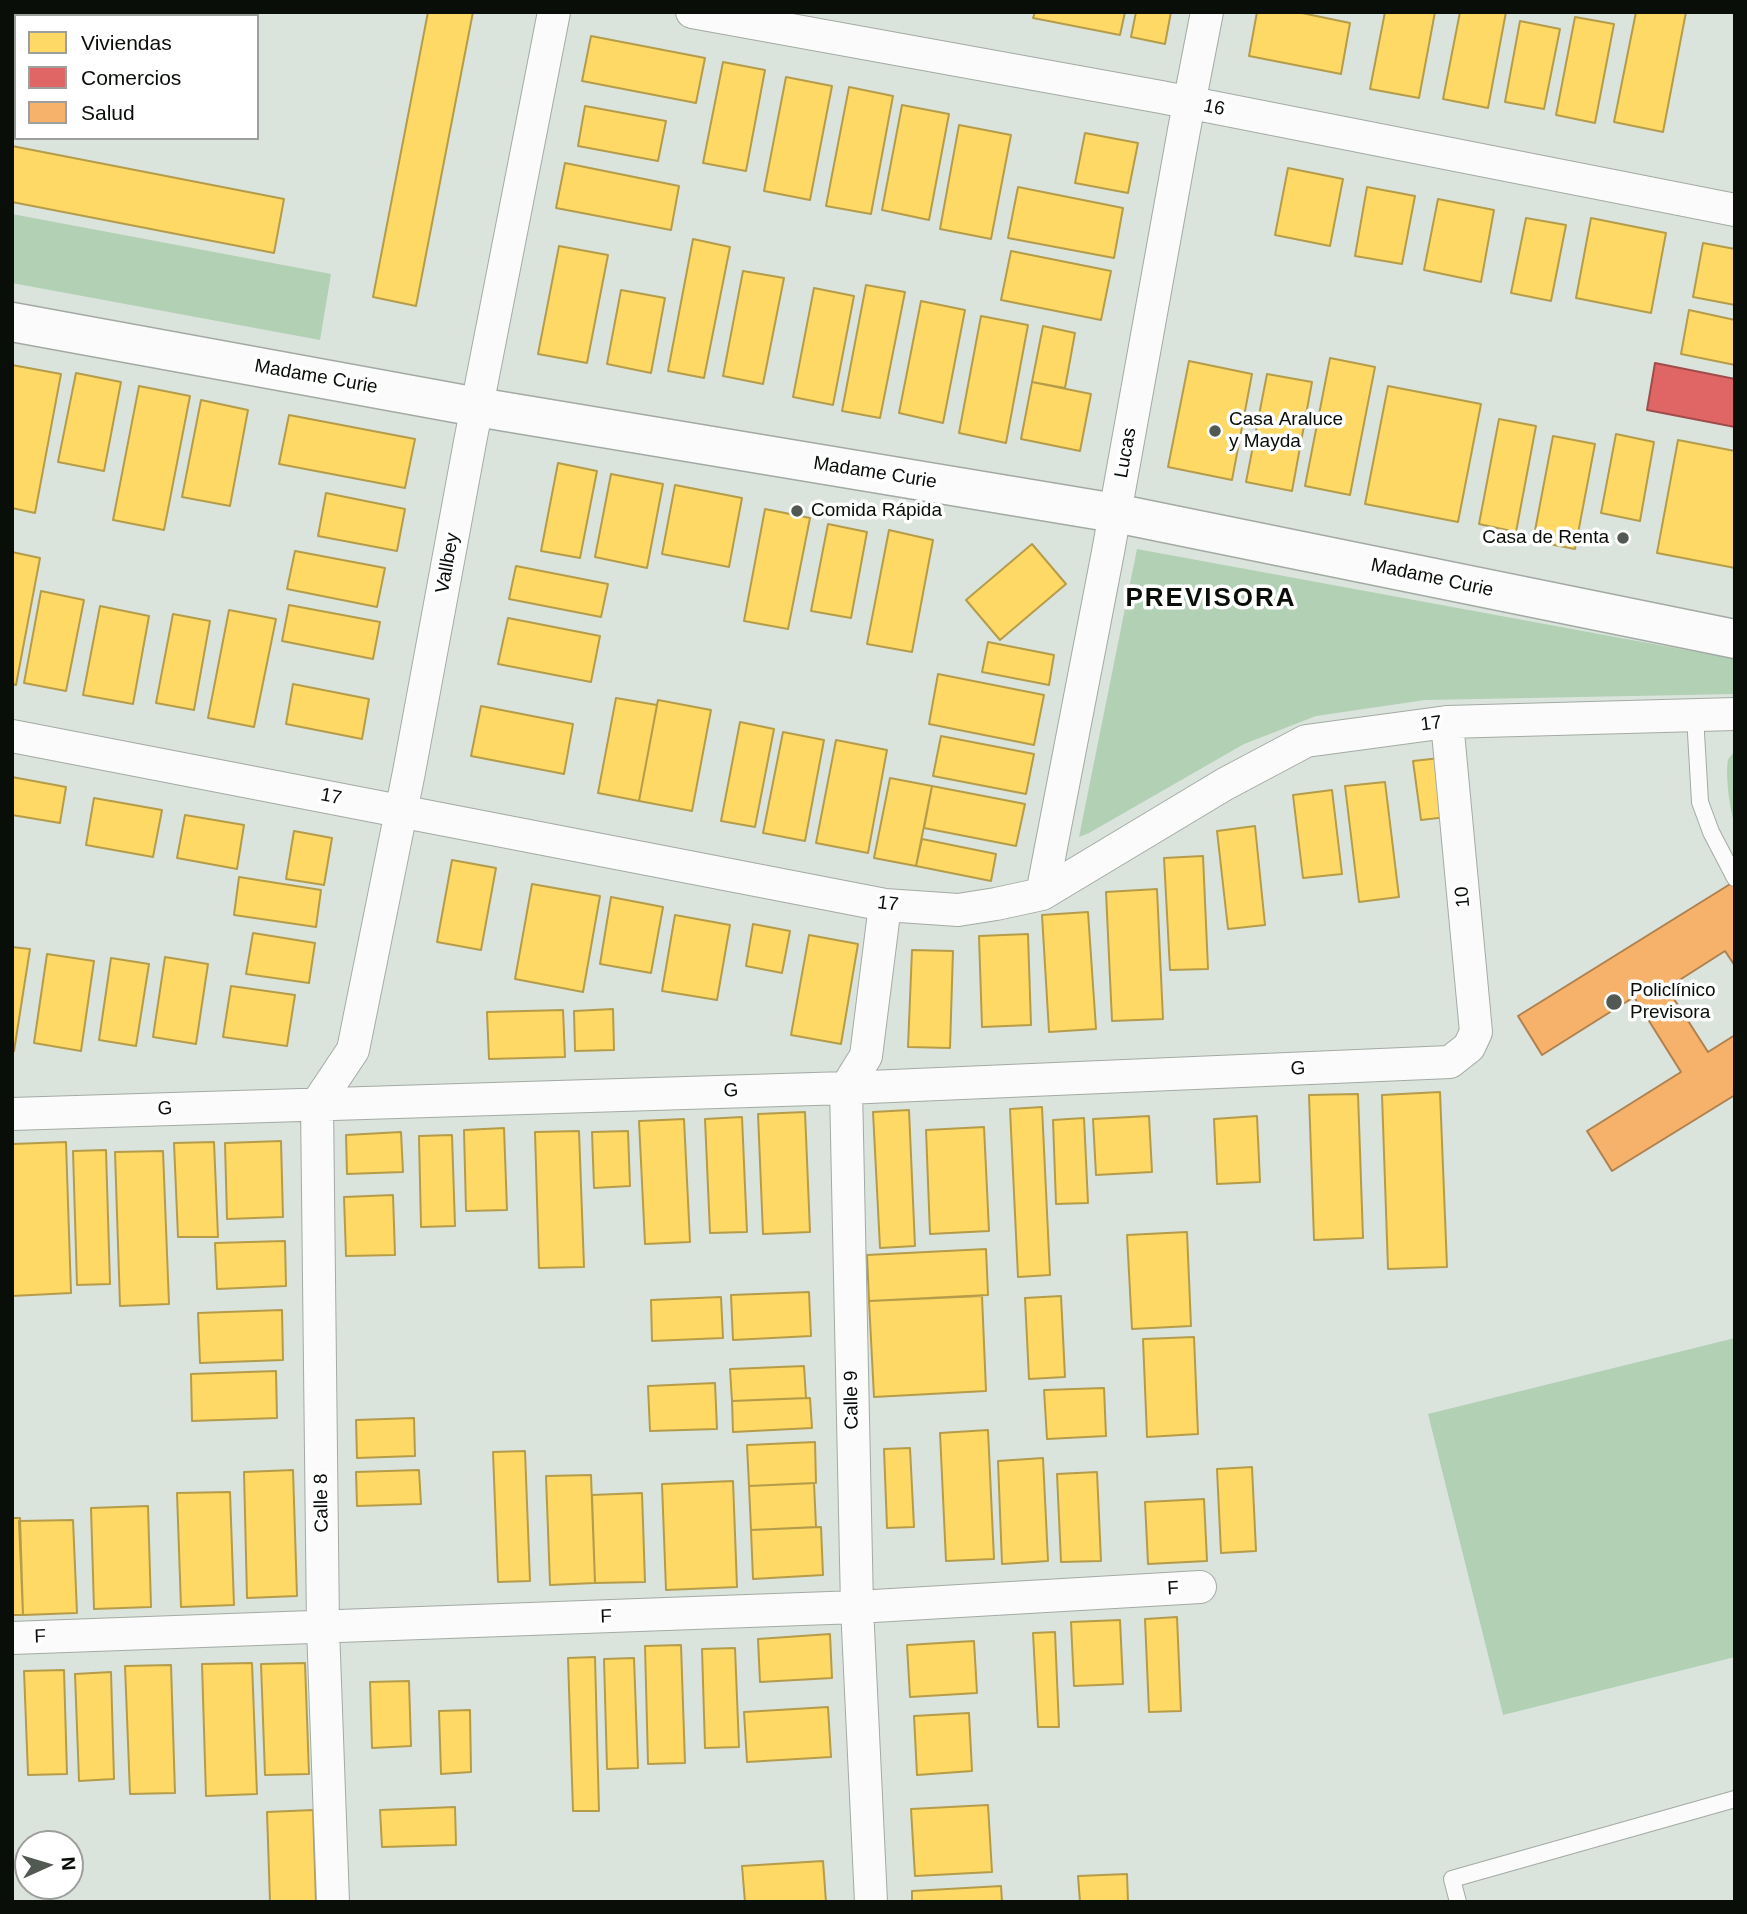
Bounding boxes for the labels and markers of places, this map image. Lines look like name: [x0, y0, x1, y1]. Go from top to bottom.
place label: Casa Araluce y Mayda: [1229, 409, 1343, 453]
marker: Casa Araluce y Mayda: [1207, 423, 1223, 439]
place label: Comida Rápida: [811, 500, 942, 522]
marker: Comida Rápida: [789, 503, 805, 519]
place label: Casa de Renta: [1482, 527, 1609, 549]
marker: Casa de Renta: [1615, 530, 1631, 546]
place label: Policlínico Previsora: [1630, 980, 1716, 1024]
marker: Policlínico Previsora: [1604, 992, 1624, 1012]

